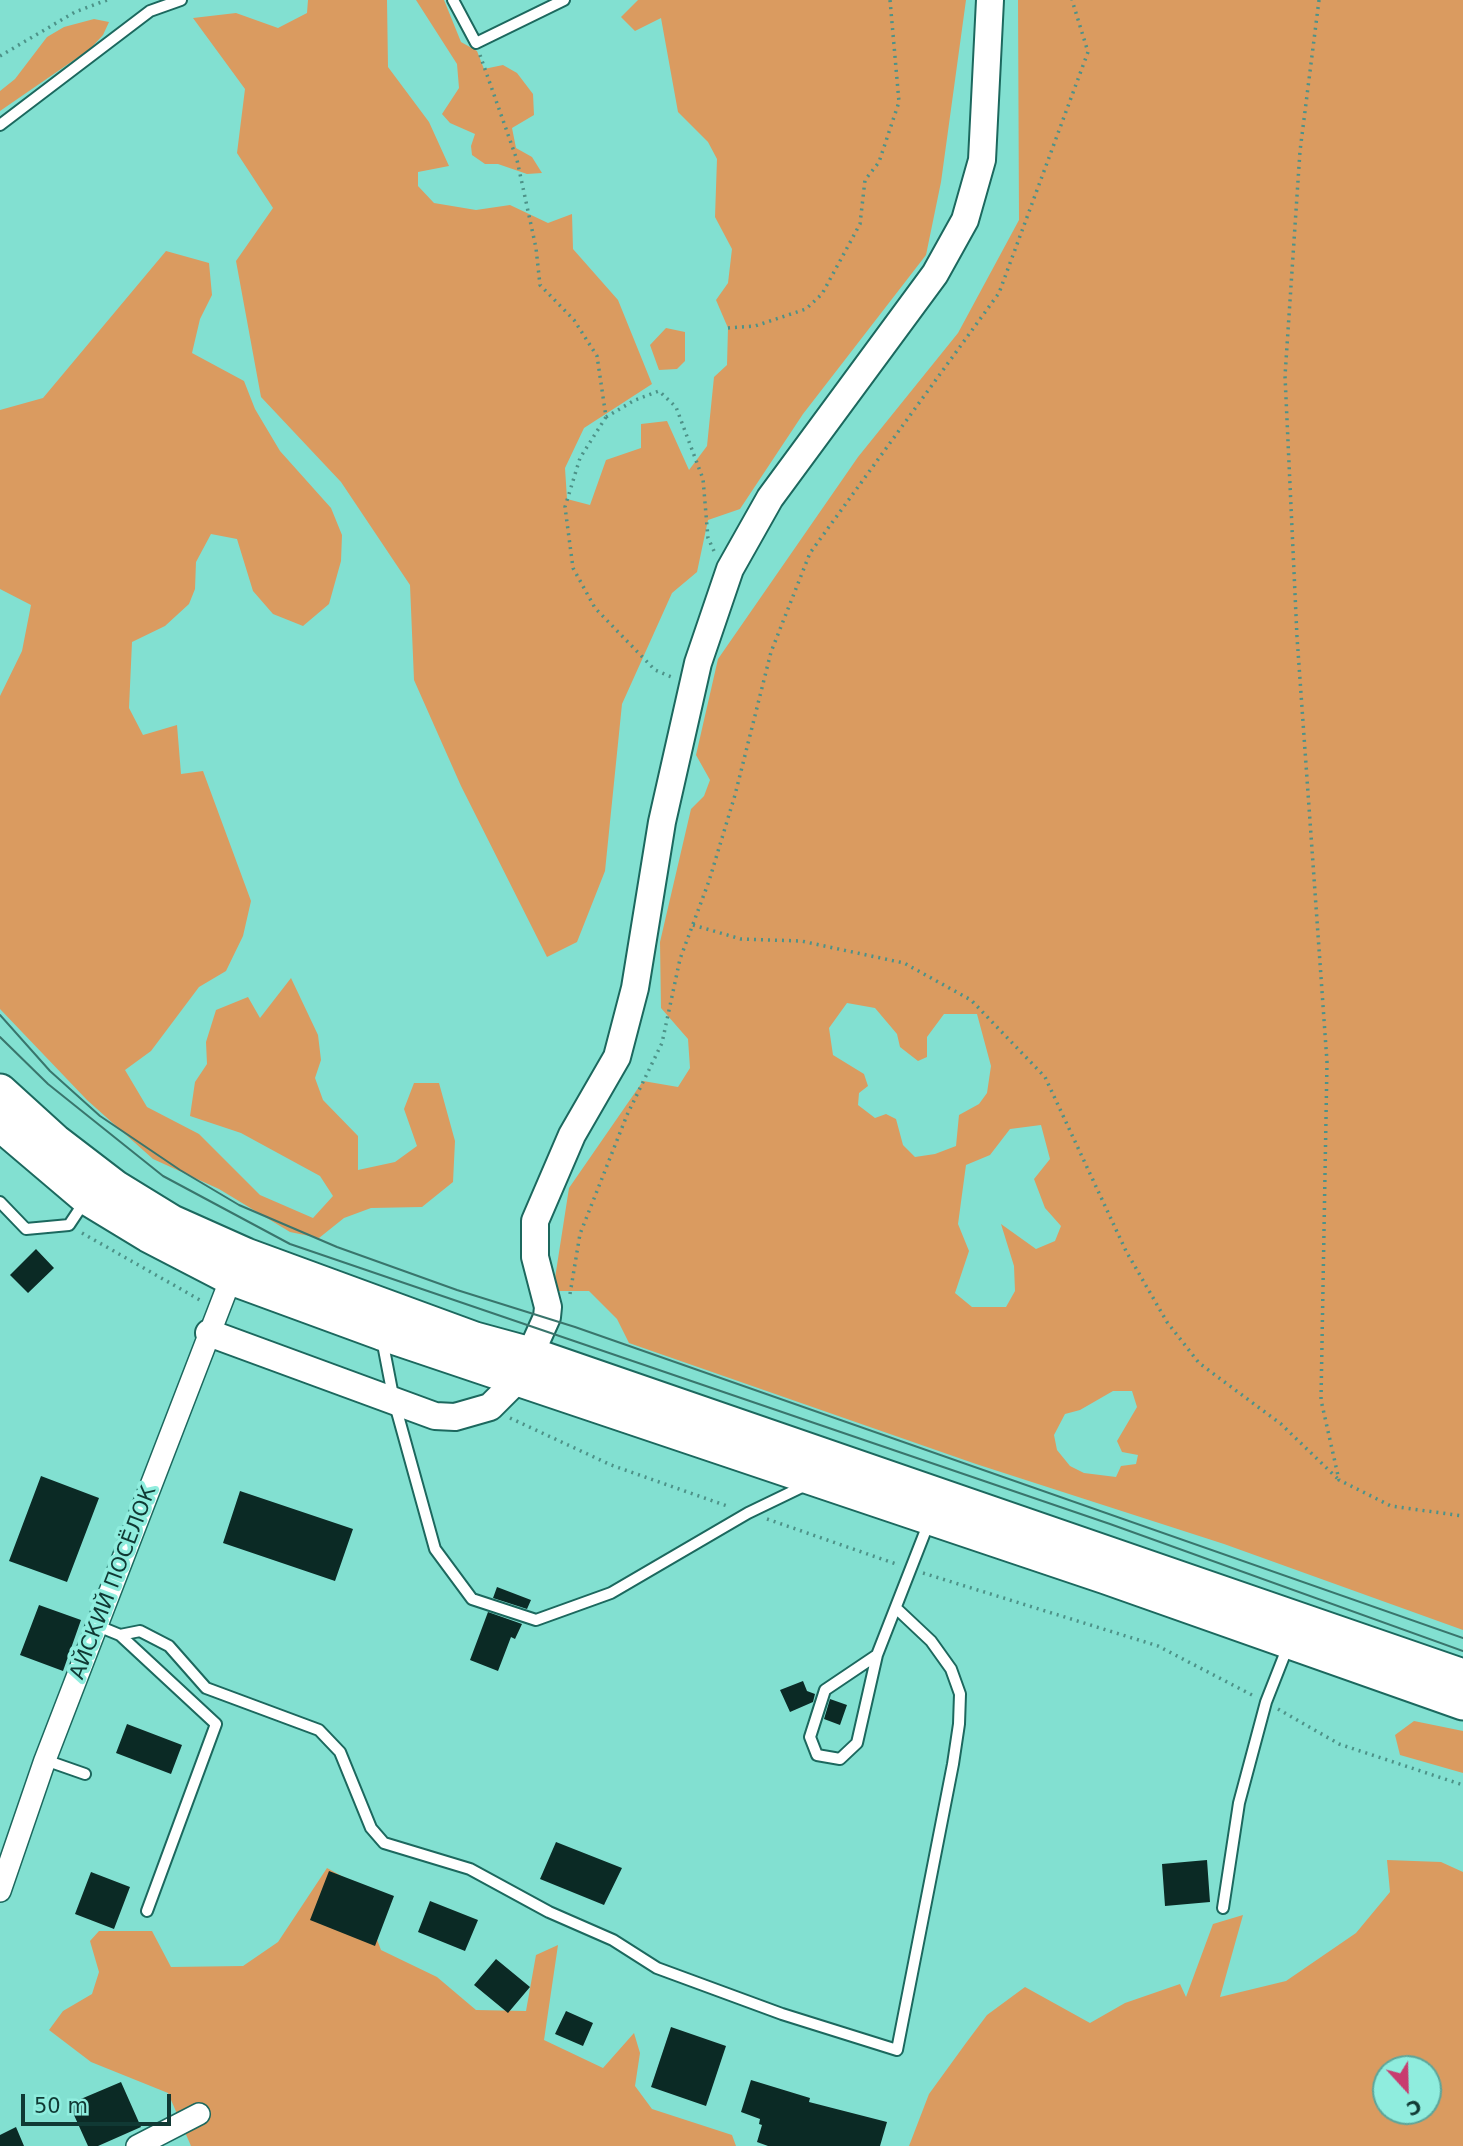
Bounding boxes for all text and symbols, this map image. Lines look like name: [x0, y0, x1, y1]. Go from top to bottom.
street label: АЙСКИЙ ПОСЁЛОК: [65, 1483, 163, 1683]
north arrow: [1372, 2055, 1442, 2125]
scale bar: [24, 2080, 175, 2124]
text: 50 m: [34, 2094, 88, 2118]
text: С: [1404, 2095, 1425, 2120]

